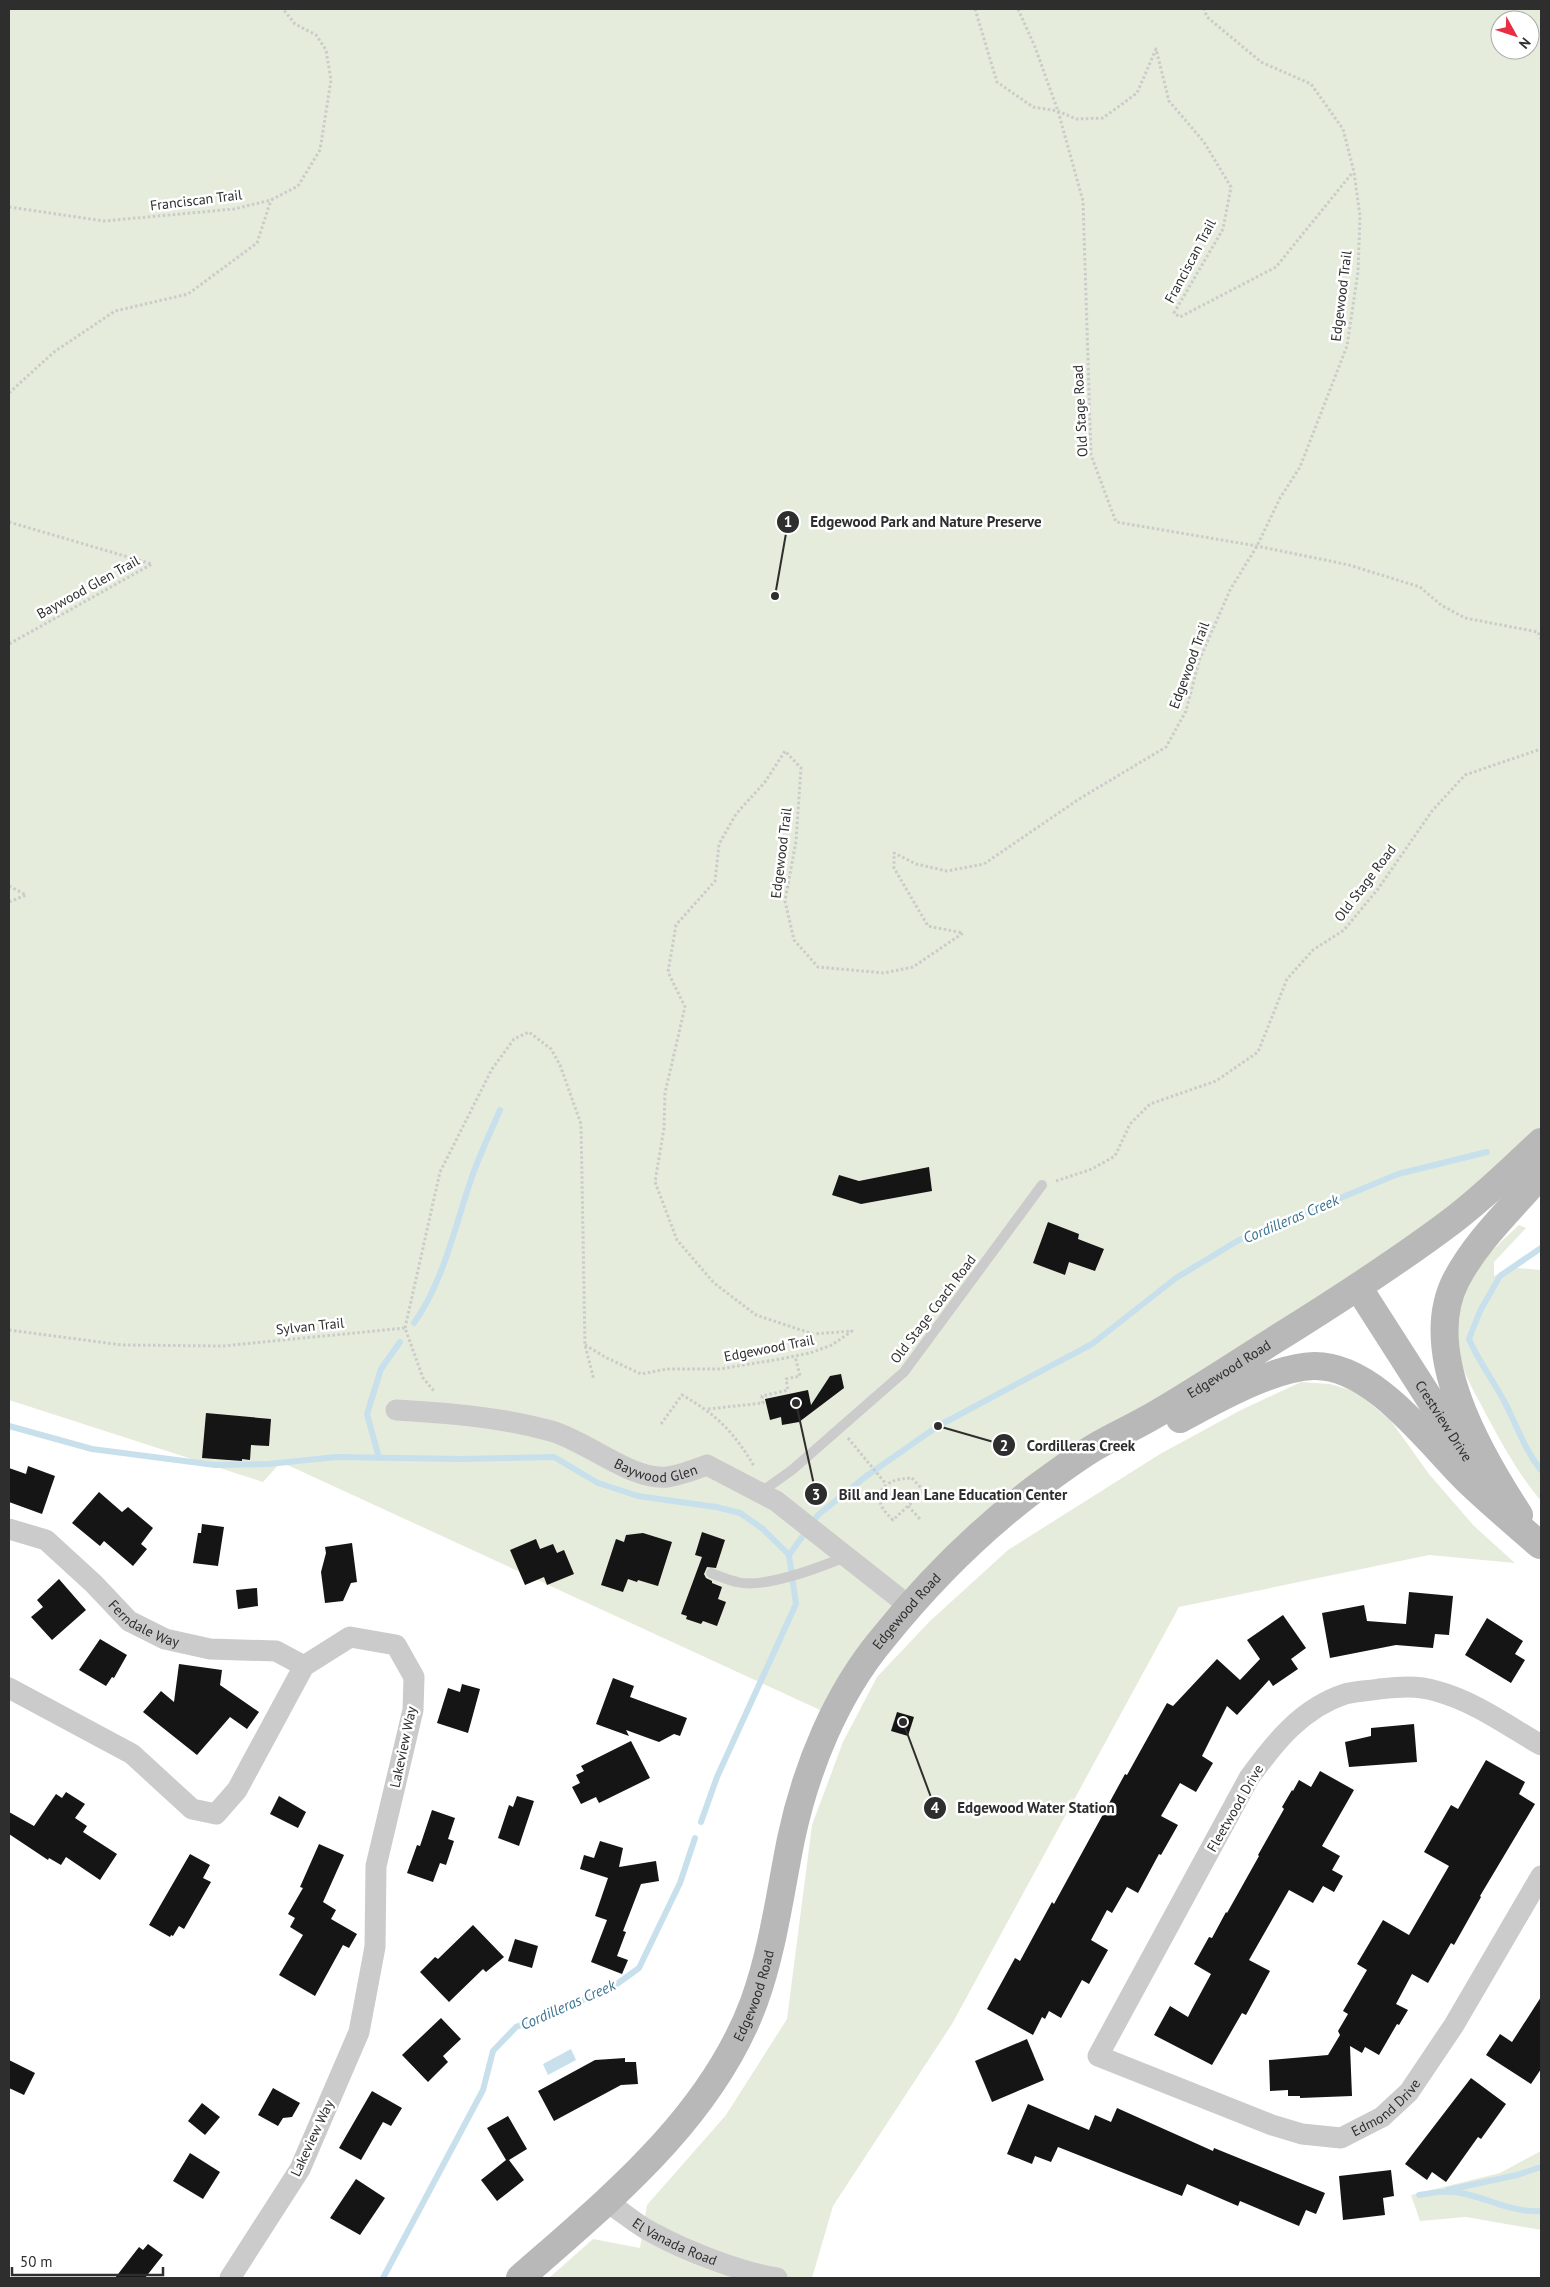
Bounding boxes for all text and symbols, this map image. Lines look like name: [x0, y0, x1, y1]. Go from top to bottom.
north arrow: [1490, 10, 1540, 60]
text: N: [1515, 34, 1535, 53]
street label: Franciscan Trail: [149, 185, 243, 215]
street label: Franciscan Trail: [1160, 216, 1220, 306]
street label: Edgewood Trail: [1327, 250, 1355, 342]
street label: Old Stage Road: [1069, 365, 1091, 457]
callout: Edgewood Park and Nature Preserve: [775, 507, 1052, 537]
text: 1: [784, 512, 792, 531]
text: Edgewood Park and Nature Preserve: [810, 512, 1042, 531]
street label: Baywood Glen Trail: [33, 551, 143, 623]
street label: Edgewood Trail: [1165, 619, 1213, 711]
street label: Edgewood Trail: [767, 807, 795, 899]
street label: Old Stage Road: [1330, 841, 1400, 925]
water label: Cordilleras Creek: [1240, 1189, 1343, 1247]
street label: Old Stage Coach Road: [886, 1251, 980, 1367]
street label: Sylvan Trail: [275, 1313, 345, 1339]
street label: Edgewood Trail: [722, 1330, 816, 1366]
street label: Edgewood Road: [1184, 1336, 1274, 1402]
street label: Crestview Drive: [1411, 1377, 1476, 1465]
callout: Cordilleras Creek: [991, 1430, 1145, 1460]
text: 2: [1000, 1436, 1008, 1455]
text: Cordilleras Creek: [1027, 1436, 1136, 1455]
street label: Baywood Glen: [611, 1454, 700, 1486]
callout: Bill and Jean Lane Education Center: [803, 1479, 1077, 1509]
text: 3: [812, 1485, 820, 1504]
text: Bill and Jean Lane Education Center: [839, 1485, 1068, 1504]
street label: Edgewood Road: [868, 1569, 945, 1653]
street label: Ferndale Way: [105, 1596, 181, 1651]
street label: Lakeview Way: [386, 1704, 420, 1789]
street label: Fleetwood Drive: [1203, 1761, 1267, 1855]
callout: Edgewood Water Station: [922, 1793, 1125, 1823]
text: 4: [931, 1798, 940, 1817]
text: Edgewood Water Station: [957, 1798, 1115, 1817]
street label: Edgewood Road: [729, 1948, 778, 2044]
water label: Cordilleras Creek: [517, 1975, 619, 2034]
street label: Edmond Drive: [1348, 2075, 1424, 2140]
street label: Lakeview Way: [286, 2096, 338, 2179]
street label: El Vanada Road: [629, 2214, 719, 2269]
scale bar: [12, 2244, 164, 2276]
text: 50 m: [20, 2252, 53, 2271]

